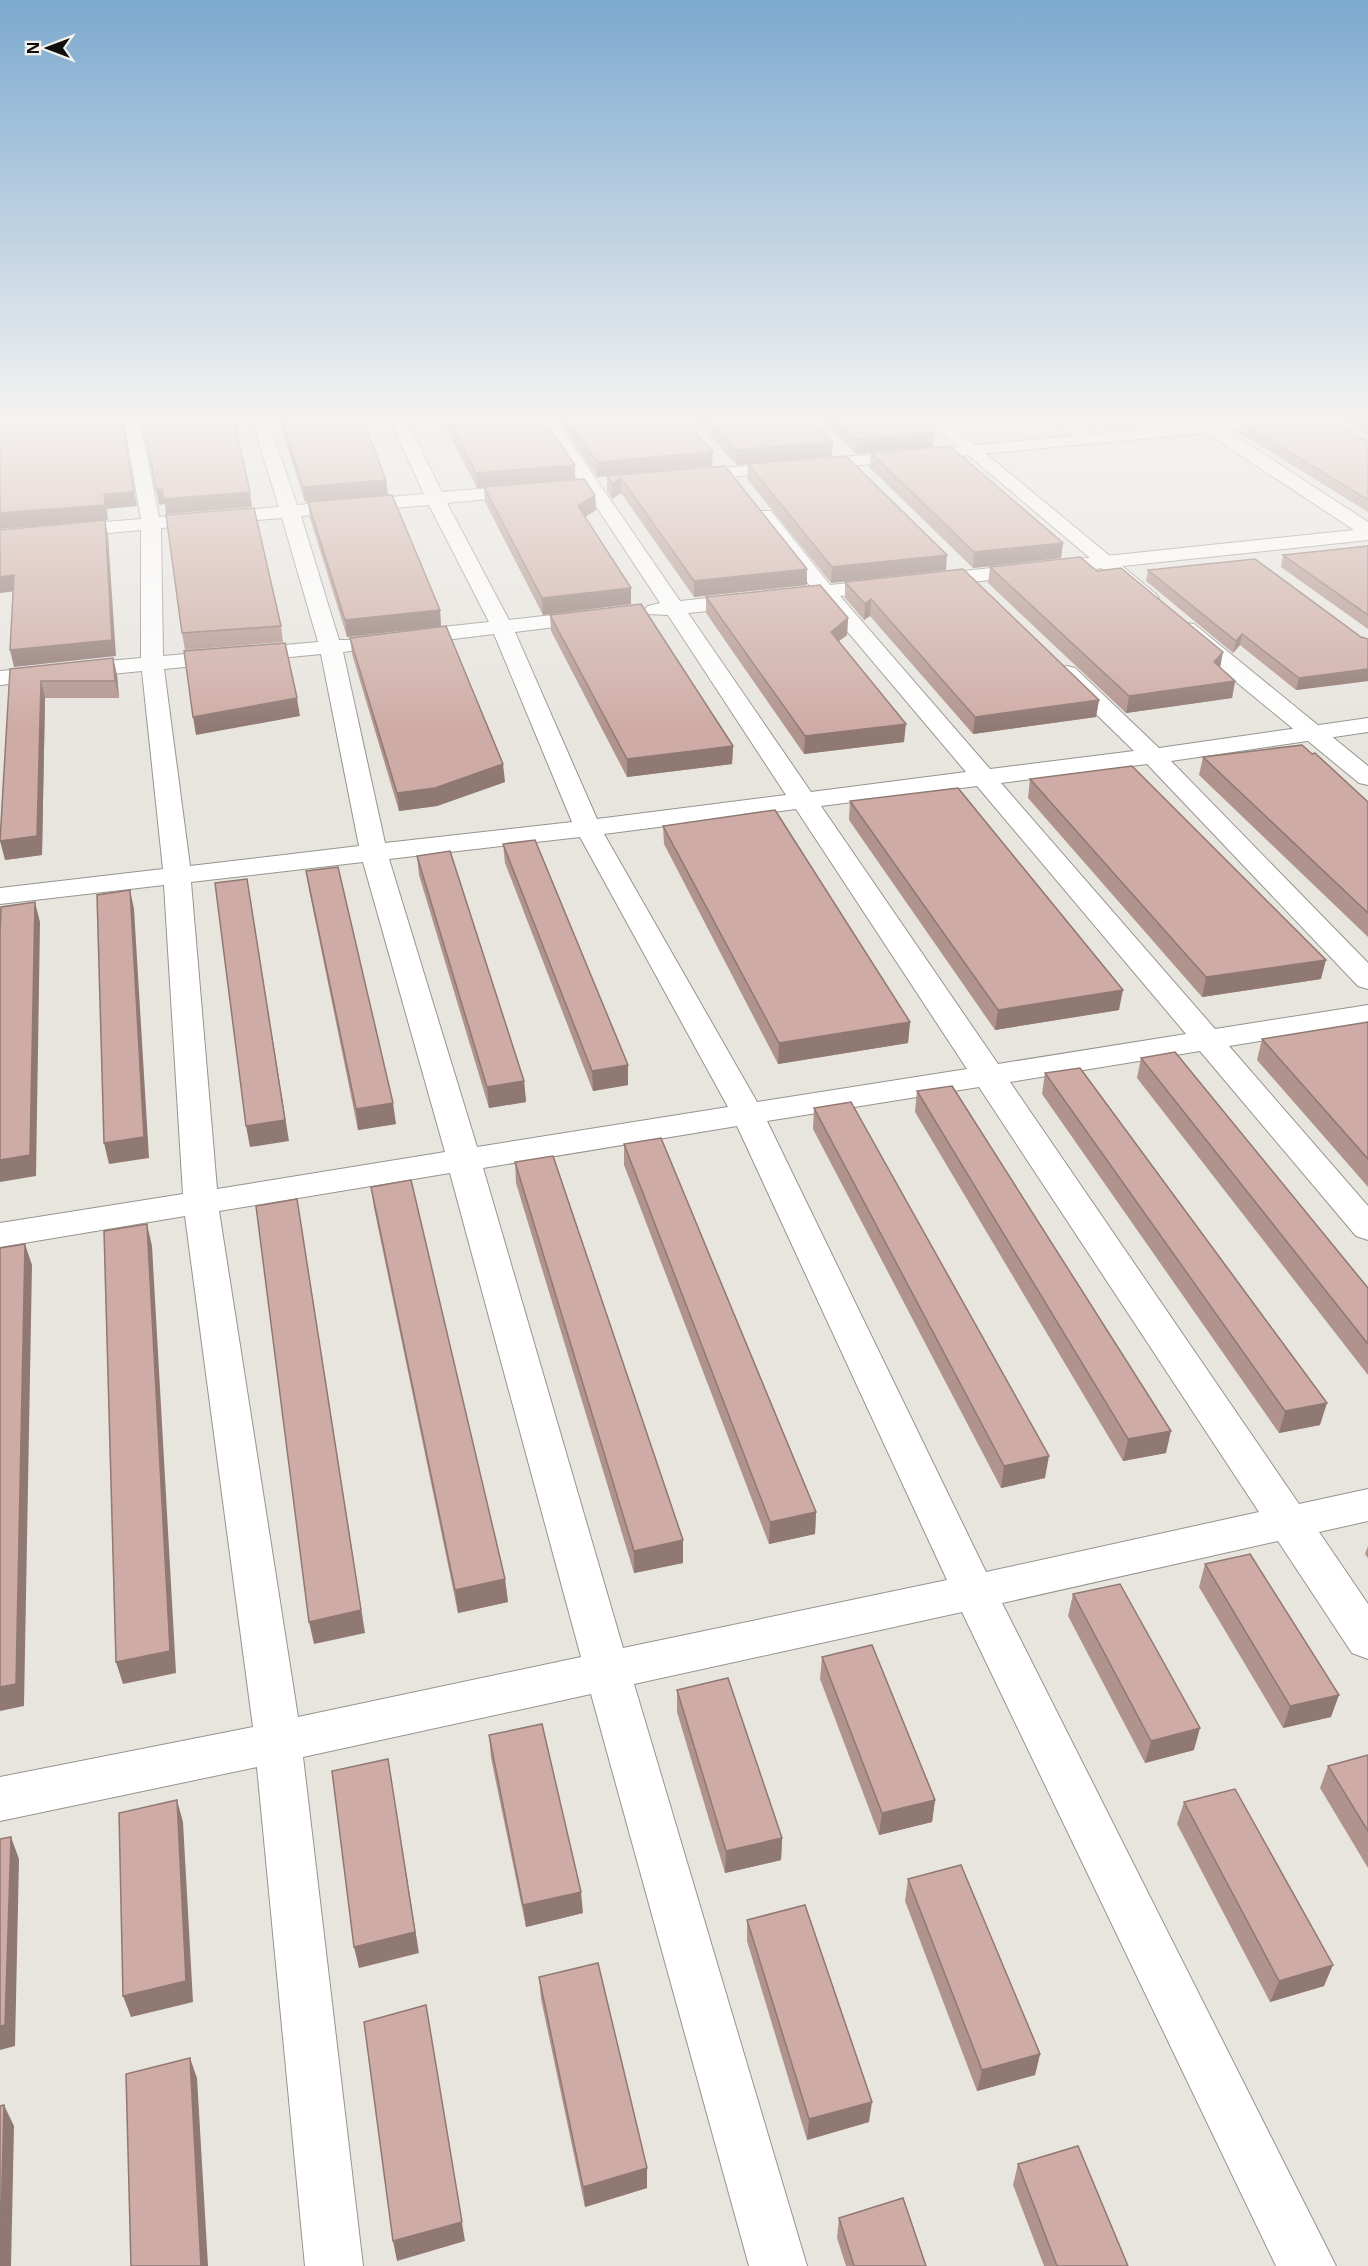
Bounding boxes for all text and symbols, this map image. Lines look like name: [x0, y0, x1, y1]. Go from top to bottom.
north arrow: [18, 18, 78, 78]
text: N: [22, 41, 44, 55]

